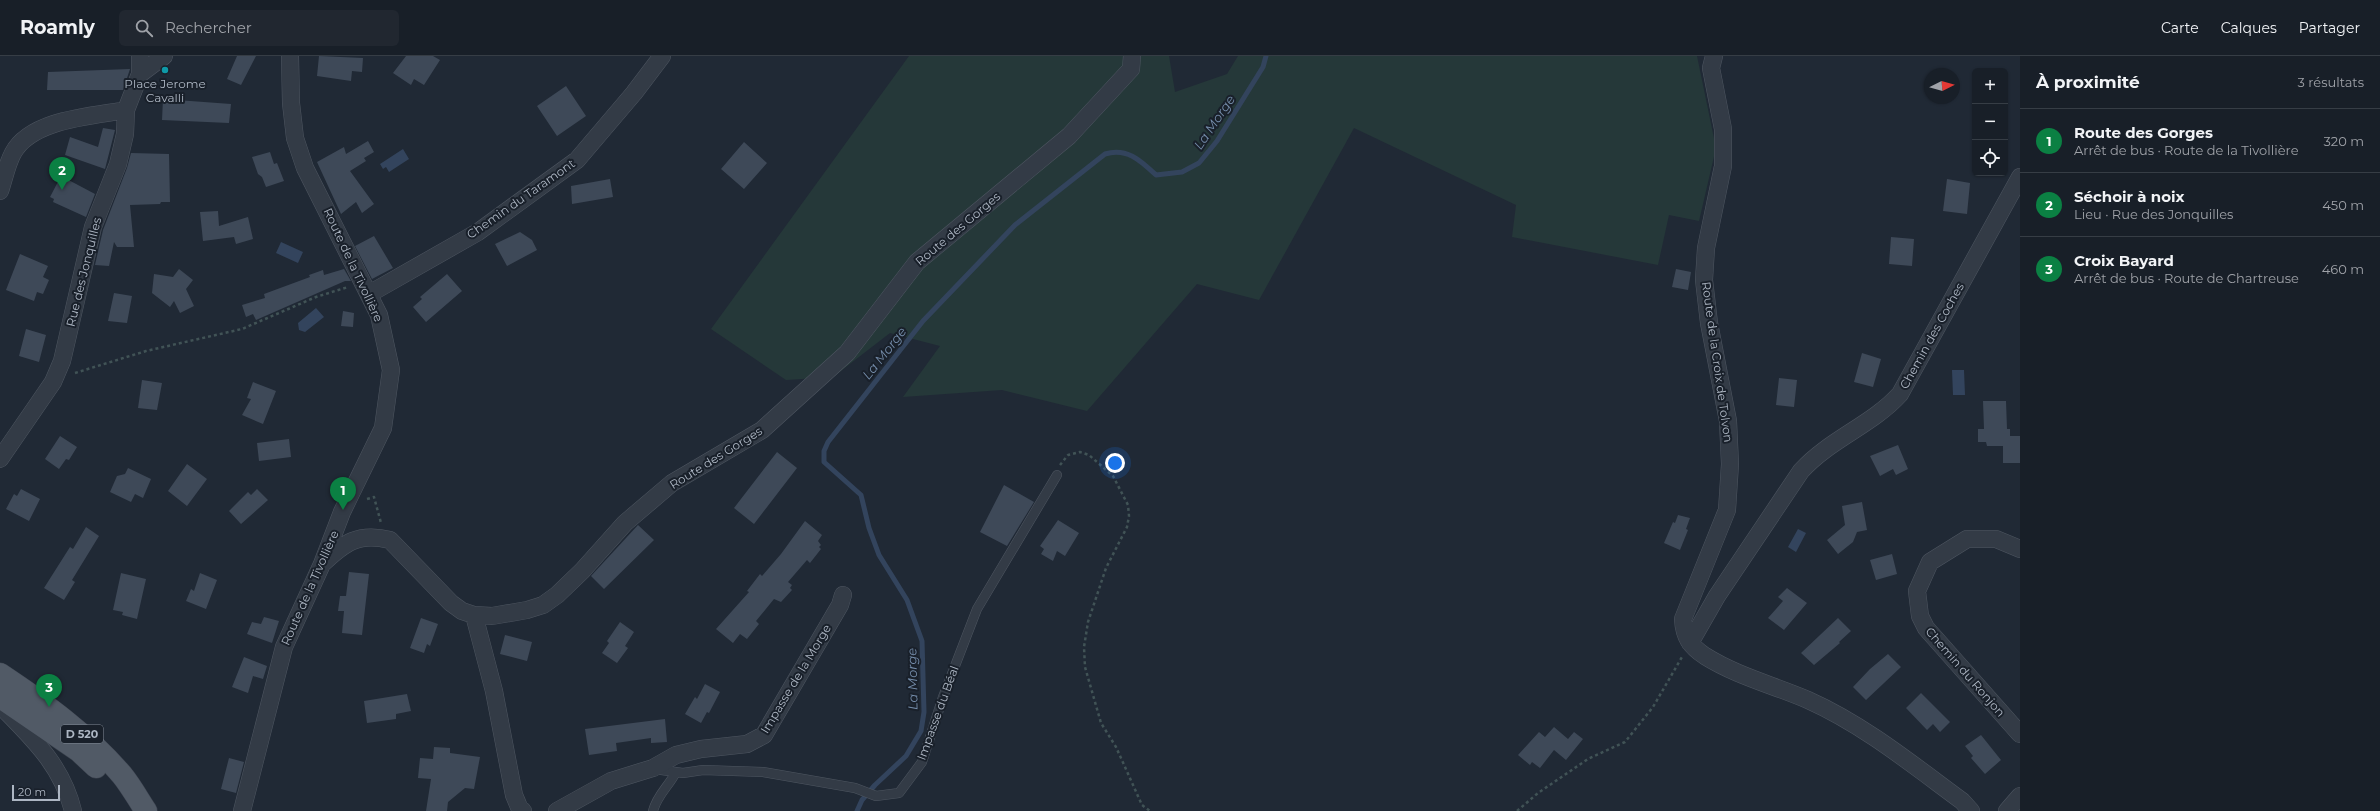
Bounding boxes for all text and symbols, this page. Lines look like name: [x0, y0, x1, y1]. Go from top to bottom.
search box: [119, 10, 399, 46]
text: Roamly: [20, 16, 95, 39]
icon: search: [133, 17, 155, 39]
text: Rechercher: [165, 18, 252, 37]
text: Carte: [2161, 19, 2199, 37]
text: Calques: [2221, 19, 2277, 37]
text: Partager: [2299, 19, 2360, 37]
marker: Place Jerome Cavalli: [160, 65, 170, 75]
north arrow: [1924, 68, 1960, 104]
map controls: [1972, 68, 2008, 176]
button: +: [1972, 68, 2008, 104]
text: À proximité: [2036, 72, 2140, 92]
text: 3 résultats: [2298, 74, 2364, 90]
place label: Place Jerome Cavalli: [124, 76, 206, 105]
water label: La Morge: [1190, 92, 1238, 152]
button: −: [1972, 104, 2008, 140]
text: Route des Gorges: [2074, 123, 2213, 142]
text: 1: [2046, 133, 2052, 149]
text: 320 m: [2324, 133, 2364, 149]
button: locate: [1972, 140, 2008, 176]
text: Arrêt de bus · Route de la Tivollière: [2074, 142, 2299, 158]
street label: Chemin du Taramont: [464, 155, 578, 242]
pin: 2: [49, 157, 75, 190]
text: Séchoir à noix: [2074, 187, 2185, 206]
street label: Route des Gorges: [912, 189, 1003, 269]
text: 2: [2045, 197, 2053, 213]
text: 450 m: [2322, 197, 2364, 213]
street label: Route de la Tivollière: [320, 205, 386, 324]
text: Lieu · Rue des Jonquilles: [2074, 206, 2233, 222]
street label: Rue des Jonquilles: [63, 216, 104, 328]
text: Croix Bayard: [2074, 251, 2174, 270]
text: 3: [2045, 261, 2053, 277]
text: 460 m: [2322, 261, 2364, 277]
text: Arrêt de bus · Route de Chartreuse: [2074, 270, 2299, 286]
street label: Chemin des Coches: [1896, 280, 1967, 391]
street label: Route de la Croix de Tolvon: [1699, 281, 1736, 443]
water label: La Morge: [859, 323, 910, 382]
street label: Route des Gorges: [667, 423, 765, 492]
your location: [1105, 453, 1125, 473]
pin: 1: [330, 477, 356, 510]
street label: Route de la Tivollière: [277, 528, 342, 648]
street label: Impasse de la Morge: [757, 621, 834, 736]
street label: Chemin du Ronjon: [1922, 624, 2008, 719]
water label: La Morge: [903, 648, 921, 710]
street label: Impasse du Béal: [913, 664, 962, 762]
pin: 3: [36, 674, 62, 707]
road number: D 520: [61, 725, 103, 743]
scale bar: [12, 783, 60, 802]
text: 20 m: [18, 785, 46, 799]

